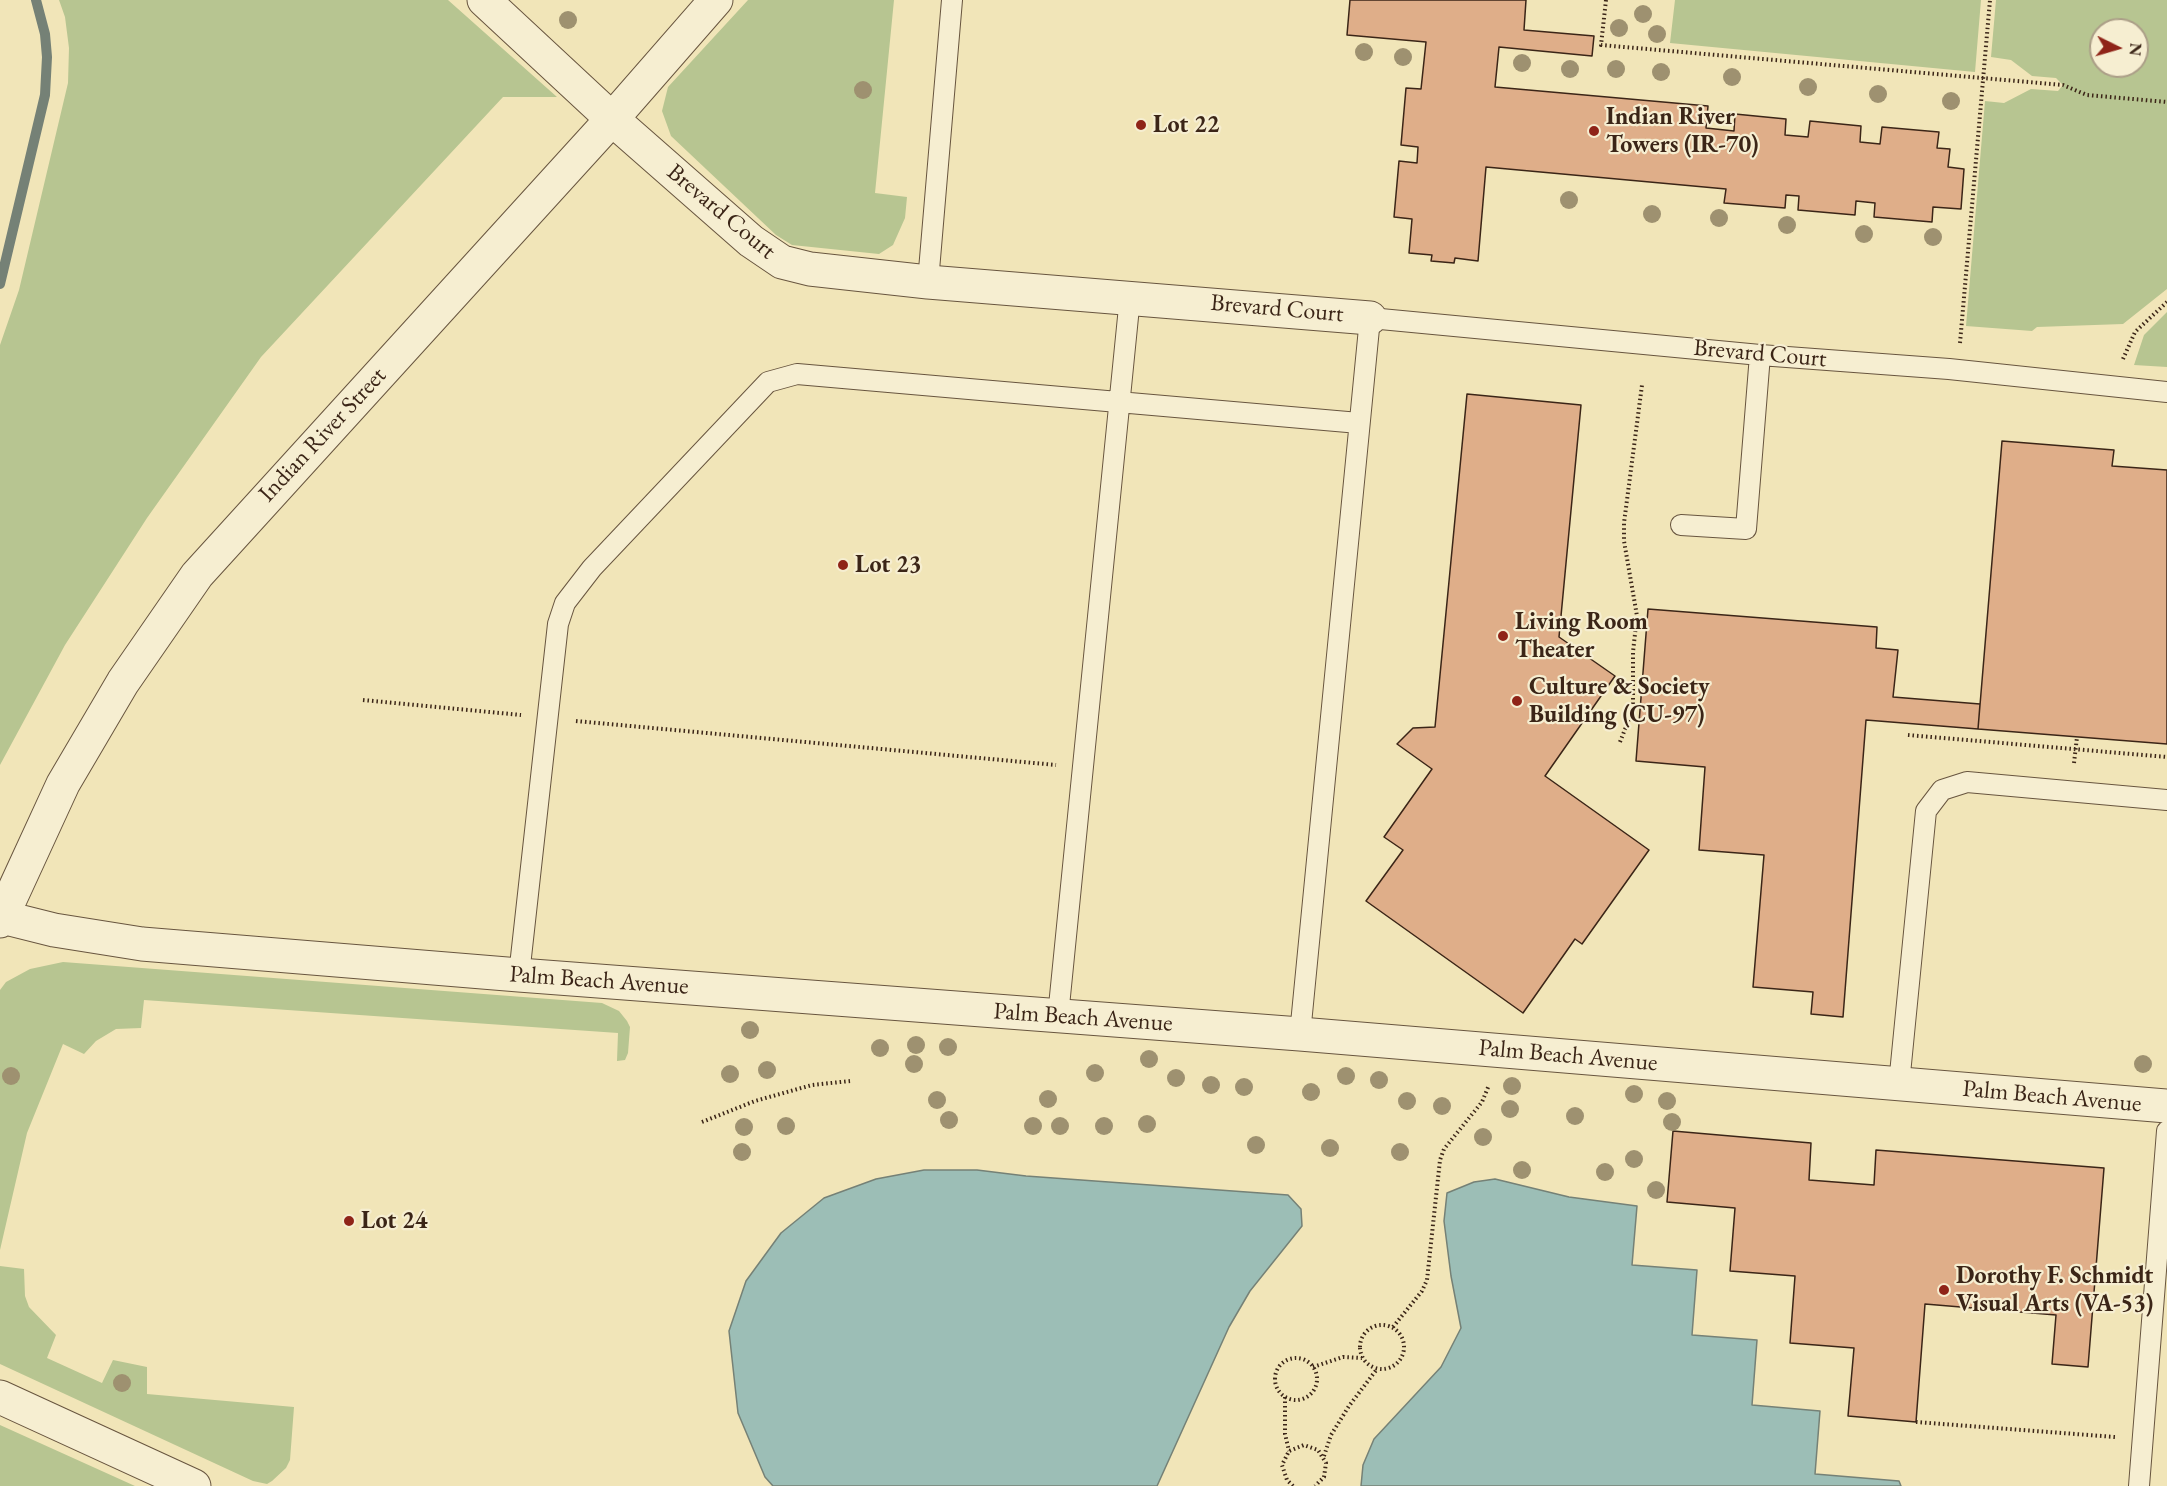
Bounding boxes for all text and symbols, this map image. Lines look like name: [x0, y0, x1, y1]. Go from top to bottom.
north arrow: [2089, 18, 2149, 78]
text: N: [2124, 42, 2146, 57]
place label: Indian River Towers (IR-70): [1606, 103, 1759, 159]
place label: Lot 22: [1153, 111, 1219, 139]
marker: Lot 22: [1134, 118, 1148, 132]
marker: Indian River Towers (IR-70): [1587, 124, 1601, 138]
street label: Brevard Court: [661, 158, 781, 266]
street label: Brevard Court: [1209, 289, 1345, 329]
street label: Brevard Court: [1692, 334, 1828, 374]
street label: Indian River Street: [253, 362, 393, 508]
place label: Lot 23: [855, 551, 921, 579]
marker: Lot 23: [836, 558, 850, 572]
place label: Living Room Theater: [1515, 608, 1648, 664]
marker: Living Room Theater: [1496, 629, 1510, 643]
place label: Culture & Society Building (CU-97): [1529, 673, 1710, 729]
marker: Culture & Society Building (CU-97): [1510, 694, 1524, 708]
street label: Palm Beach Avenue: [508, 960, 690, 1002]
street label: Palm Beach Avenue: [992, 997, 1174, 1039]
street label: Palm Beach Avenue: [1477, 1034, 1659, 1078]
street label: Palm Beach Avenue: [1961, 1075, 2143, 1119]
place label: Lot 24: [361, 1207, 427, 1235]
marker: Lot 24: [342, 1214, 356, 1228]
place label: Dorothy F. Schmidt Visual Arts (VA-53): [1956, 1262, 2153, 1318]
marker: Dorothy F. Schmidt Visual Arts (VA-53): [1937, 1283, 1951, 1297]

